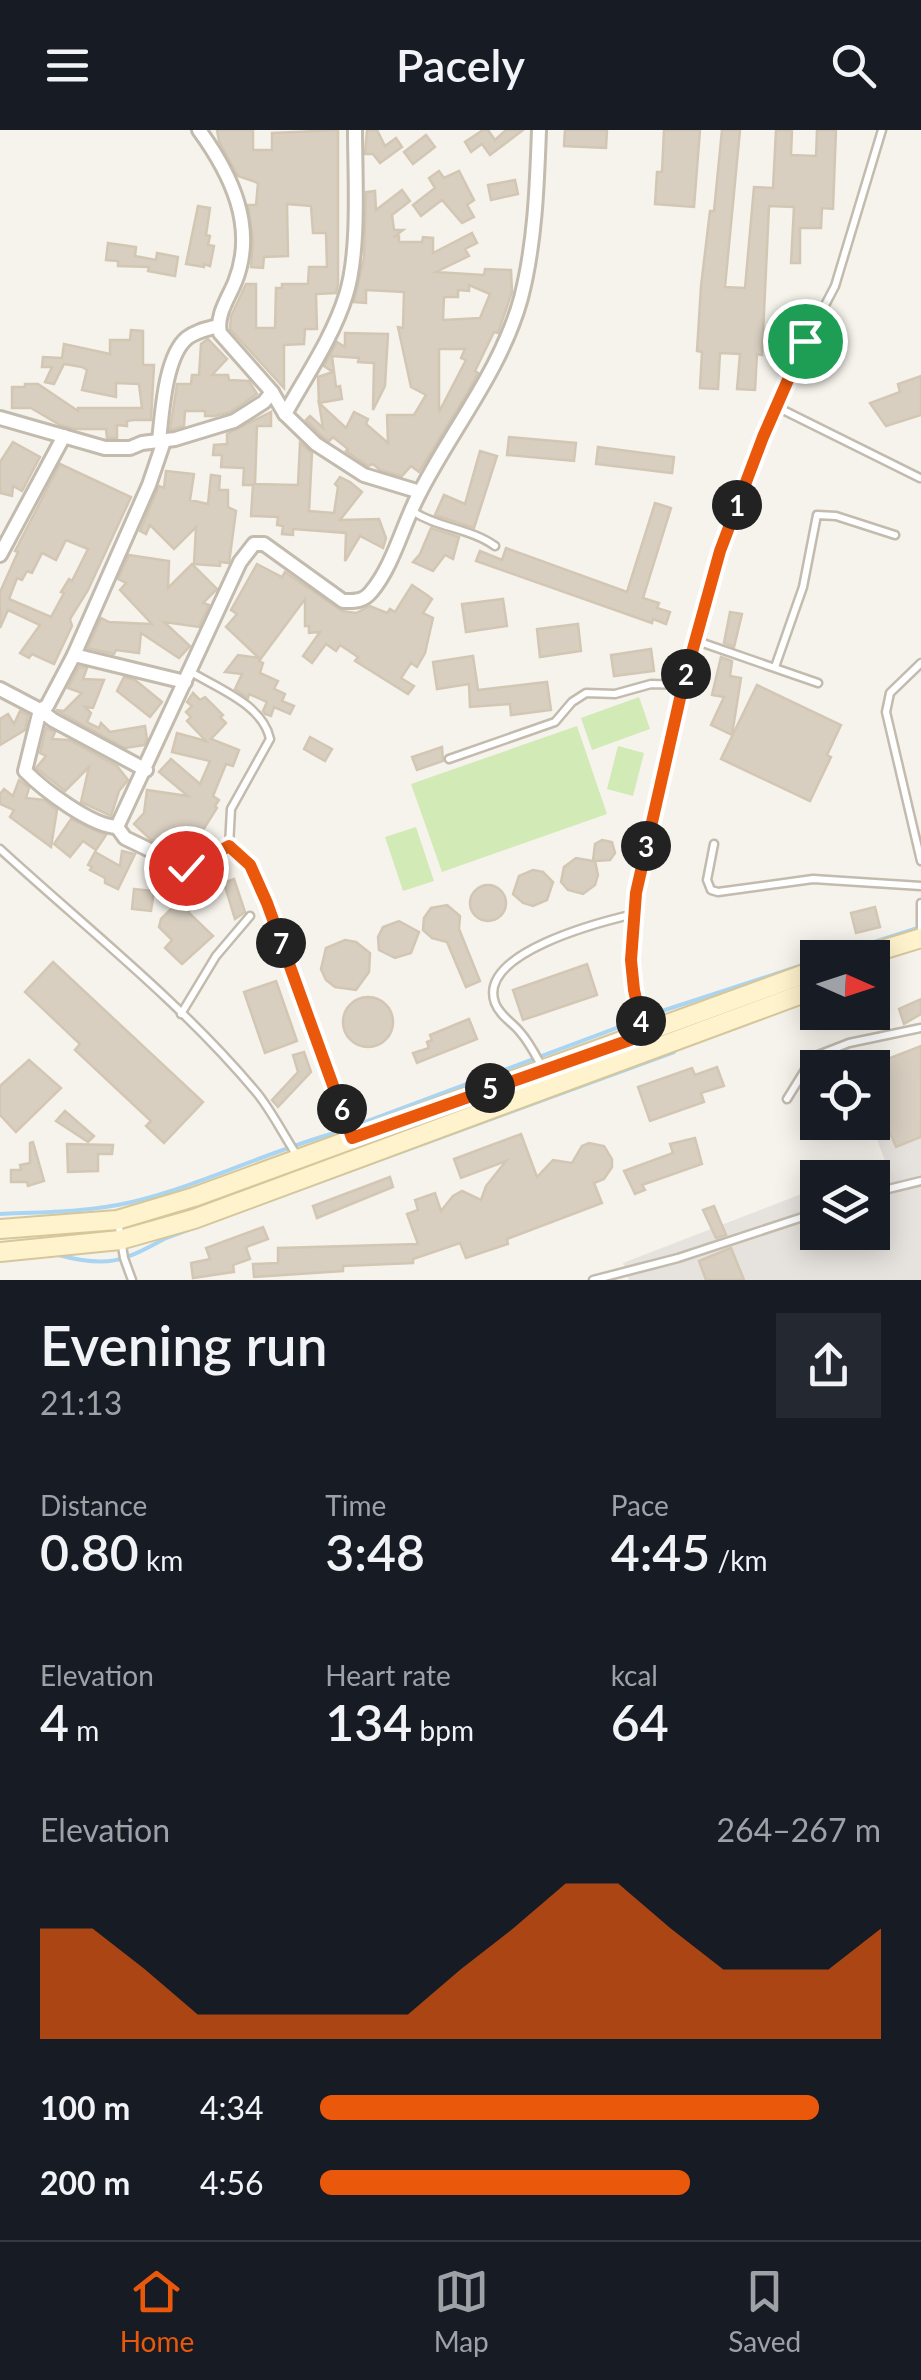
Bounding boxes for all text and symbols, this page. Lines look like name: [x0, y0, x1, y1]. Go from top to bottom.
icon: menu: [40, 38, 95, 93]
text: Pacely: [396, 38, 525, 92]
icon: search: [826, 38, 881, 93]
pin: [763, 299, 848, 384]
icon: arrive: [778, 314, 833, 369]
pin: 1: [712, 480, 762, 530]
text: 1: [729, 488, 745, 522]
pin: 2: [661, 649, 711, 699]
text: 2: [678, 657, 694, 691]
pin: 3: [621, 821, 671, 871]
pin: [144, 826, 229, 911]
text: 3: [638, 829, 654, 863]
icon: check: [159, 841, 214, 896]
pin: 7: [256, 918, 306, 968]
text: 7: [273, 926, 289, 960]
north arrow: [800, 940, 890, 1030]
map controls: [800, 940, 890, 1250]
pin: 4: [616, 996, 666, 1046]
text: 4: [633, 1004, 649, 1038]
button: locate: [800, 1050, 890, 1140]
pin: 5: [465, 1063, 515, 1113]
text: 5: [482, 1071, 498, 1105]
pin: 6: [317, 1084, 367, 1134]
text: 6: [334, 1092, 350, 1126]
button: layers: [800, 1160, 890, 1250]
text: Evening run: [40, 1312, 328, 1378]
button: share: [776, 1313, 881, 1418]
text: 21:13: [40, 1383, 122, 1422]
text: Distance: [40, 1488, 147, 1522]
text: Time: [325, 1488, 386, 1522]
text: Pace: [611, 1488, 669, 1522]
text: 0.80: [40, 1522, 139, 1582]
text: 3:48: [325, 1522, 425, 1582]
text: 4:45: [611, 1522, 710, 1582]
text: km: [139, 1543, 183, 1577]
text: /km: [710, 1543, 767, 1577]
text: Elevation: [40, 1658, 154, 1692]
text: Heart rate: [325, 1658, 451, 1692]
text: kcal: [611, 1658, 658, 1692]
text: 4: [40, 1692, 69, 1752]
text: 134: [325, 1692, 412, 1752]
text: 64: [611, 1692, 669, 1752]
text: m: [69, 1713, 99, 1747]
text: bpm: [412, 1713, 474, 1747]
text: Elevation: [40, 1810, 170, 1849]
text: 264–267 m: [717, 1810, 881, 1849]
text: 100 m: [40, 2088, 130, 2127]
text: 4:34: [200, 2088, 264, 2127]
text: 200 m: [40, 2163, 130, 2202]
text: 4:56: [200, 2163, 264, 2202]
tab: Home: [120, 2264, 194, 2358]
tab: Map: [434, 2264, 489, 2358]
tab: Saved: [728, 2264, 801, 2358]

